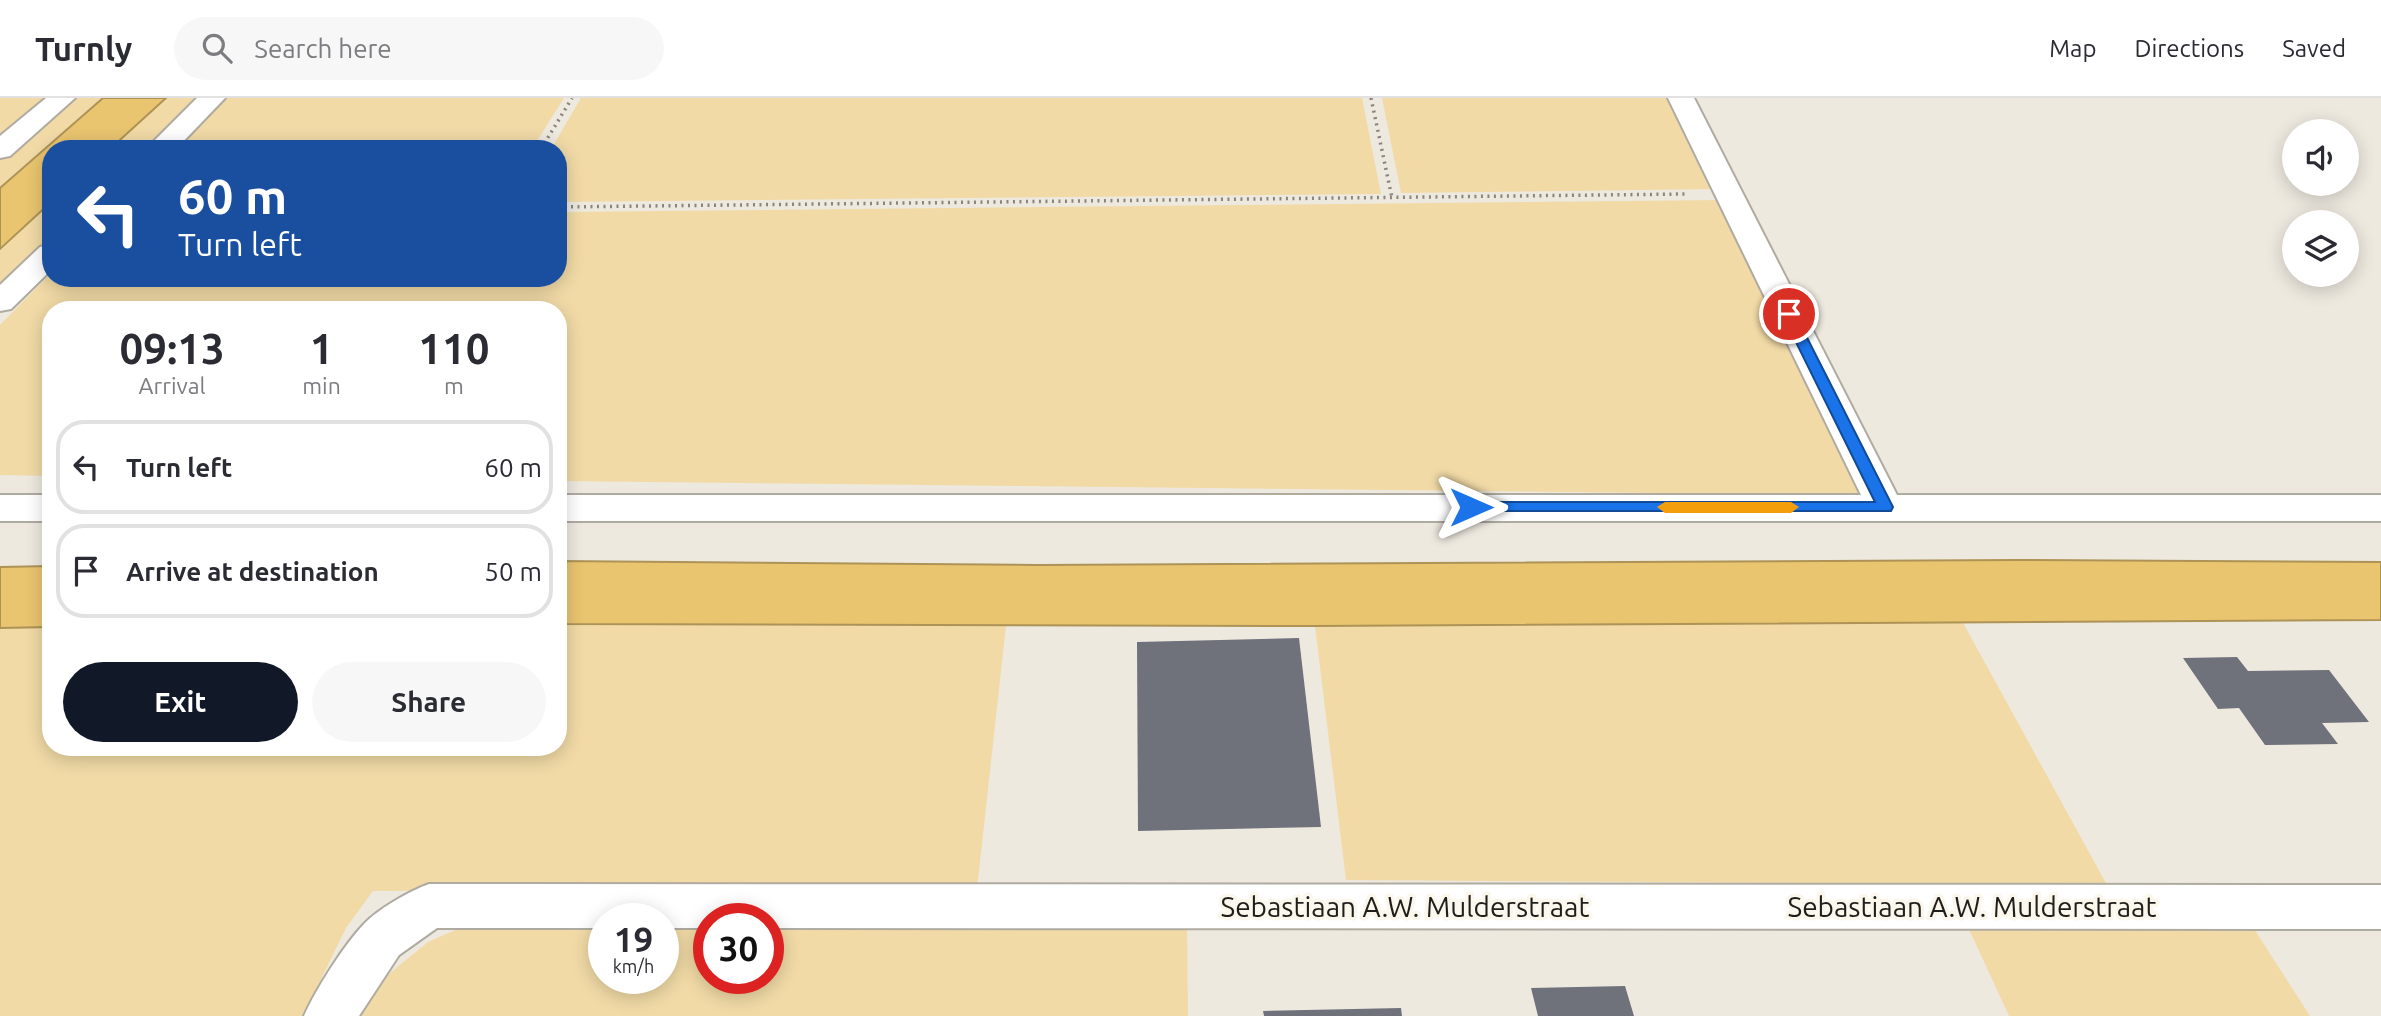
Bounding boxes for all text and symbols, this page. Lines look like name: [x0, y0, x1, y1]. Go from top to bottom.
search box: [174, 17, 664, 80]
icon: search: [198, 29, 236, 67]
text: Turnly: [35, 30, 132, 67]
text: Search here: [254, 34, 392, 63]
text: Map: [2049, 35, 2096, 62]
text: Directions: [2134, 35, 2244, 62]
text: Saved: [2282, 35, 2346, 62]
map controls: [2282, 119, 2359, 287]
button: sound: [2282, 119, 2359, 196]
icon: left: [63, 168, 154, 259]
text: 60 m: [178, 168, 287, 223]
button: layers: [2282, 210, 2359, 287]
text: Turn left: [178, 226, 302, 262]
pin: [1759, 284, 1819, 344]
icon: arrive: [1770, 295, 1808, 333]
text: 09:13: [120, 325, 225, 372]
text: 1: [310, 325, 333, 372]
text: 110: [418, 325, 489, 372]
text: Arrival: [139, 373, 206, 398]
text: min: [302, 373, 341, 398]
text: m: [444, 373, 464, 398]
icon: left: [67, 448, 105, 486]
text: Turn left: [126, 453, 232, 482]
text: 60 m: [484, 453, 542, 482]
position arrow: [1434, 470, 1508, 544]
icon: arrive: [67, 552, 105, 590]
text: Arrive at destination: [126, 557, 379, 586]
text: 50 m: [484, 557, 542, 586]
button: Exit: [63, 662, 298, 742]
button: Share: [312, 662, 546, 742]
street label: Sebastiaan A.W. Mulderstraat: [1220, 891, 1590, 922]
street label: Sebastiaan A.W. Mulderstraat: [1787, 891, 2157, 922]
speed limit sign: 30: [693, 903, 784, 994]
text: 19: [614, 919, 653, 959]
text: km/h: [613, 956, 654, 976]

